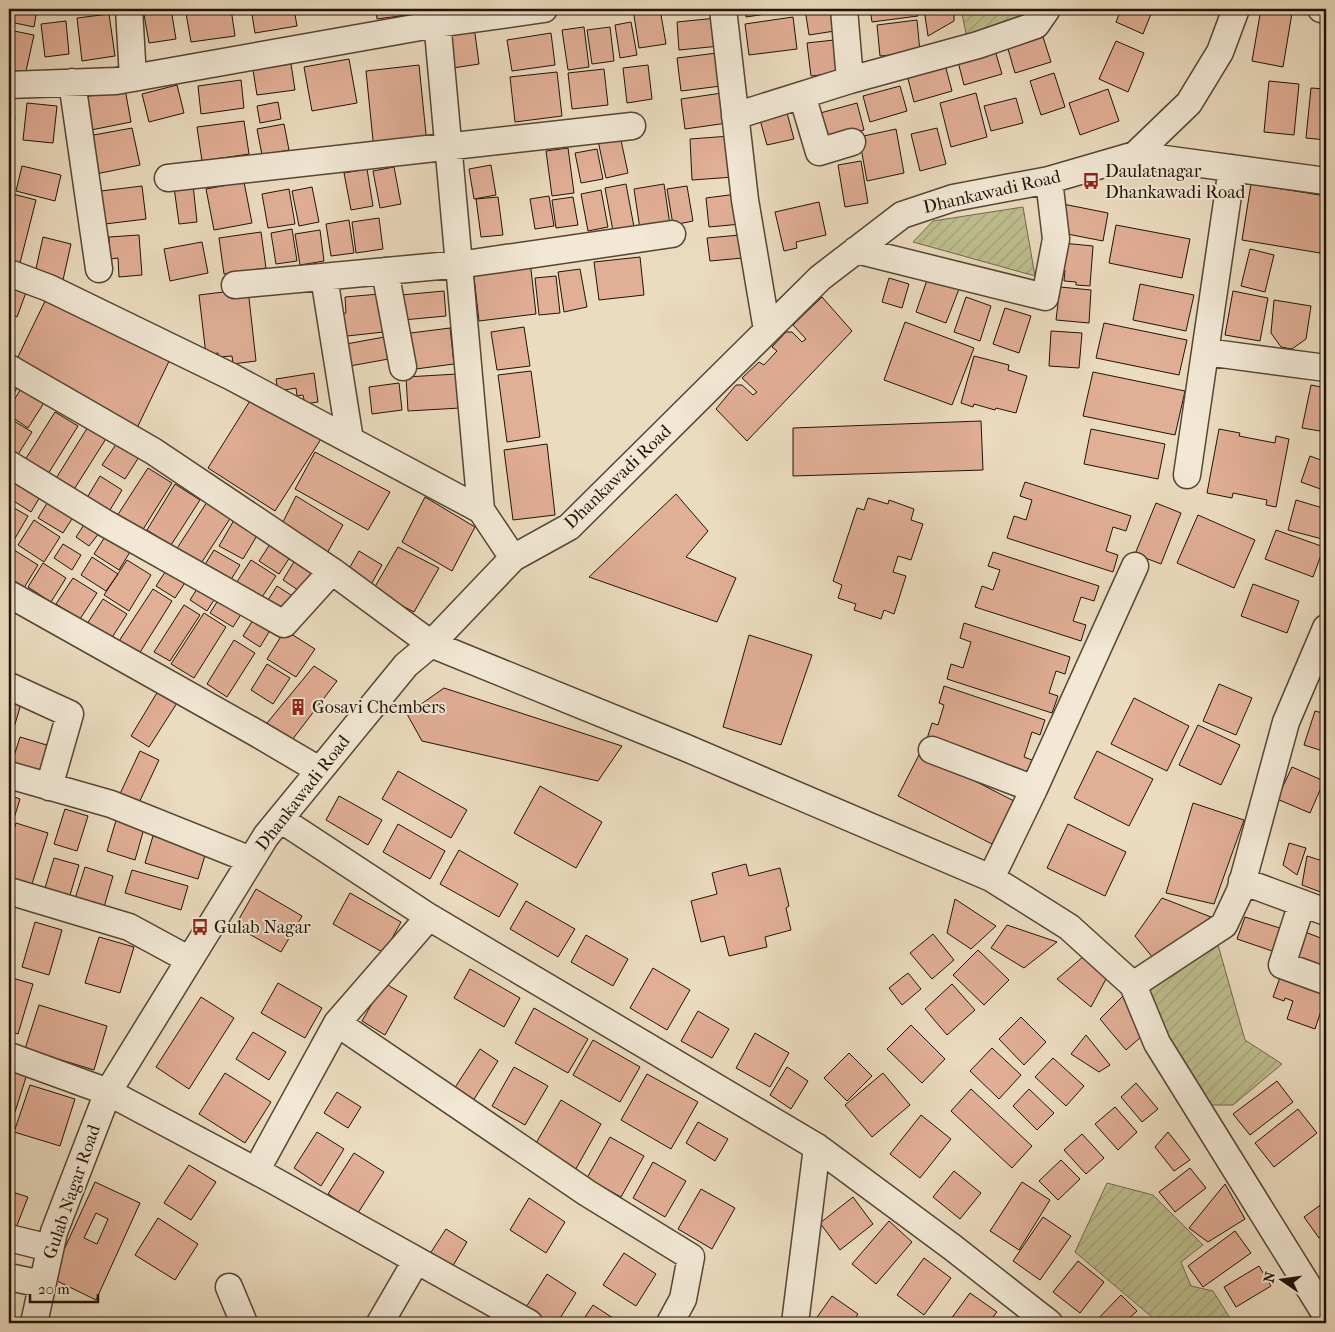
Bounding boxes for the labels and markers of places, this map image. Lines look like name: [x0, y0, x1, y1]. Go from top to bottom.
place label: Daulatnagar Dhankawadi Road: [1105, 161, 1246, 203]
bus stop icon: Daulatnagar Dhankawadi Road: [1081, 171, 1101, 191]
building icon: Gosavi Chembers: [288, 697, 308, 717]
place label: Gosavi Chembers: [312, 697, 446, 718]
bus stop icon: Gulab Nagar: [190, 917, 210, 937]
place label: Gulab Nagar: [214, 917, 311, 938]

